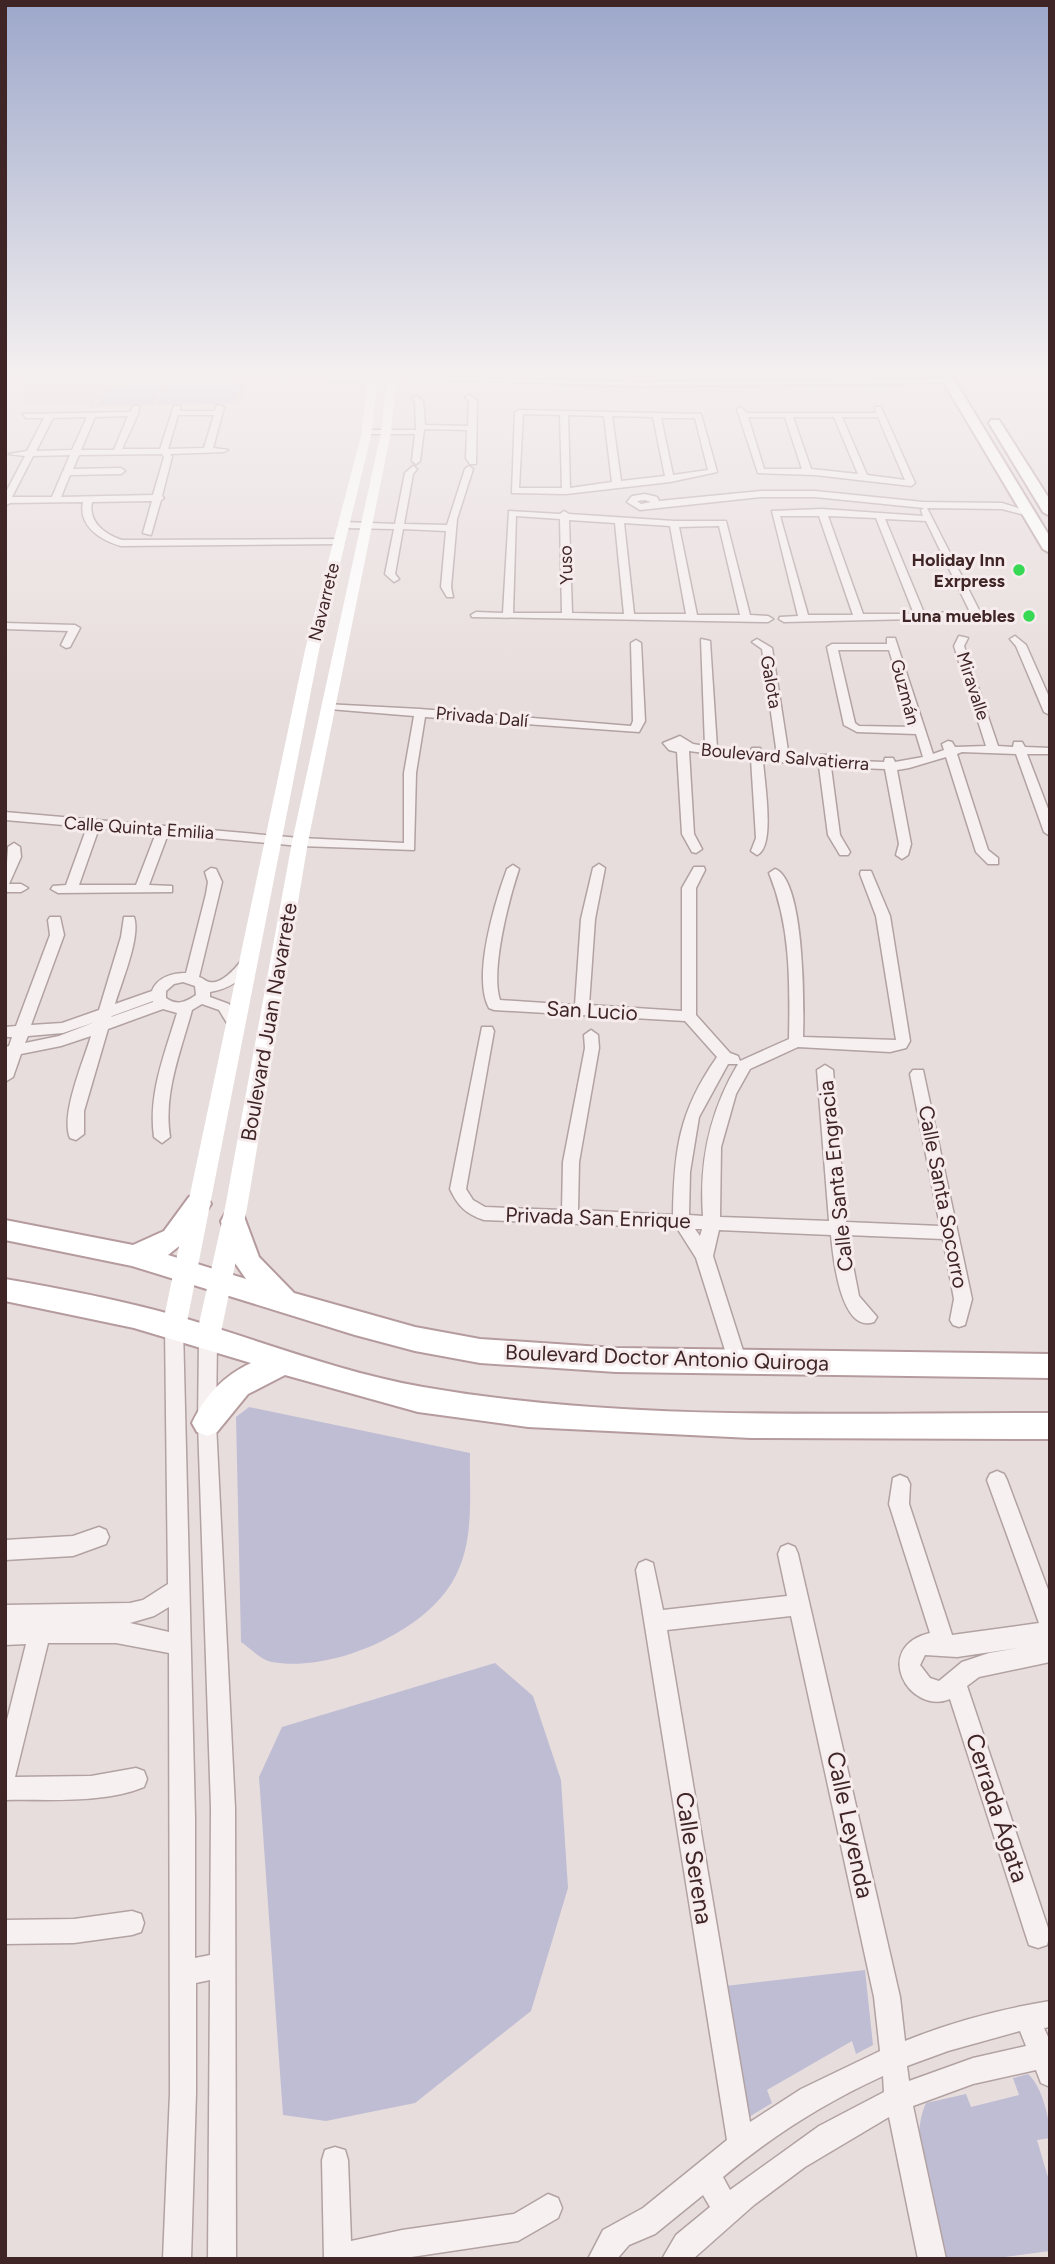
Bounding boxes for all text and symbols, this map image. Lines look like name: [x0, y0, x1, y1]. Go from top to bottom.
street label: Yuso: [554, 545, 578, 585]
place label: Holiday Inn Exrpress: [912, 549, 1006, 592]
street label: Navarrete: [304, 560, 344, 643]
marker: Holiday Inn Exrpress: [1011, 562, 1027, 578]
place label: Luna muebles: [902, 605, 1016, 627]
marker: Luna muebles: [1021, 608, 1037, 624]
street label: Miravalle: [952, 649, 994, 723]
street label: Galota: [756, 654, 786, 710]
street label: Guzmán: [886, 657, 924, 727]
street label: Privada Dalí: [435, 702, 530, 732]
street label: Boulevard Salvatierra: [700, 739, 870, 775]
street label: Calle Quinta Emilia: [63, 812, 215, 844]
street label: Boulevard Juan Navarrete: [235, 901, 302, 1143]
street label: San Lucio: [546, 996, 638, 1025]
street label: Calle Santa Engracia: [813, 1079, 858, 1273]
street label: Calle Santa Socorro: [913, 1103, 973, 1291]
street label: Privada San Enrique: [505, 1202, 691, 1233]
street label: Boulevard Doctor Antonio Quiroga: [505, 1339, 829, 1376]
street label: Cerrada Ágata: [960, 1730, 1035, 1886]
street label: Calle Leyenda: [821, 1749, 880, 1901]
street label: Calle Serena: [670, 1790, 719, 1926]

